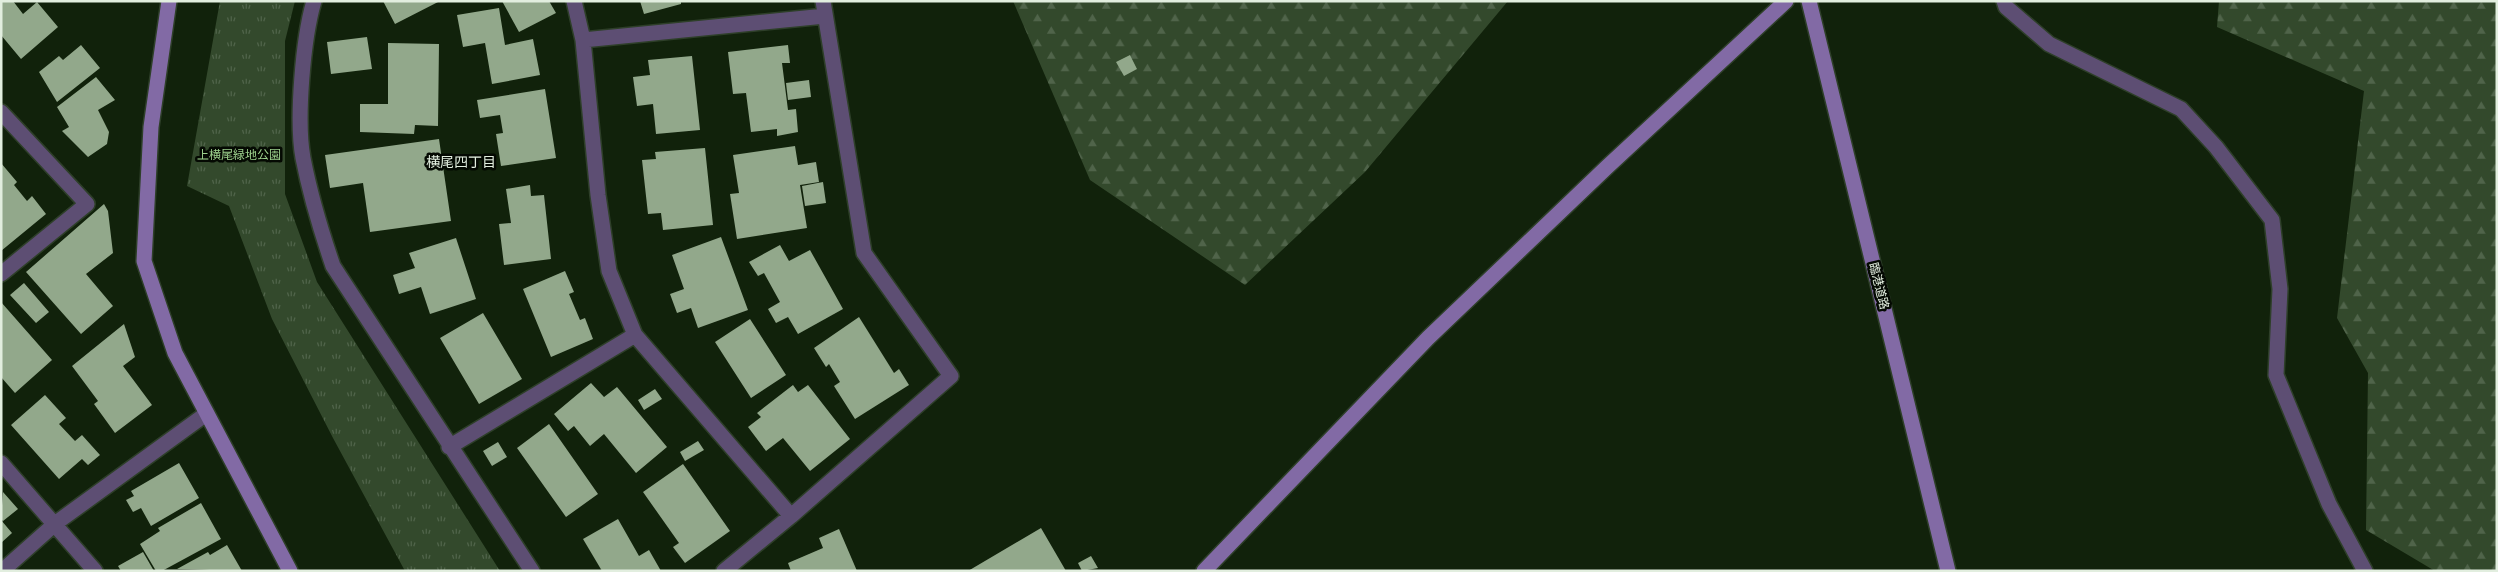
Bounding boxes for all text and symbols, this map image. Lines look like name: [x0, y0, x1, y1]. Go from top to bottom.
park label: 上横尾緑地公園: [197, 148, 281, 162]
district label: 横尾四丁目: [426, 154, 496, 170]
street label: 臨港道路: [1866, 261, 1892, 311]

